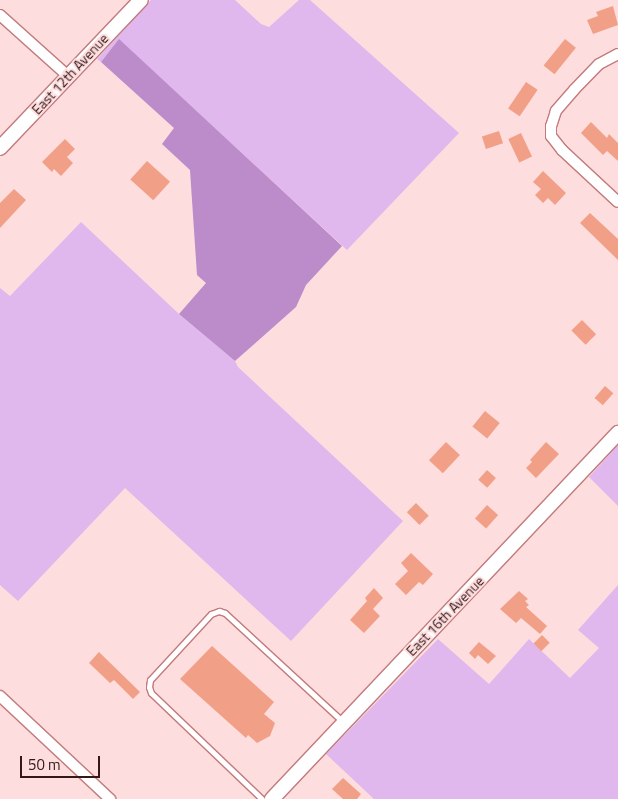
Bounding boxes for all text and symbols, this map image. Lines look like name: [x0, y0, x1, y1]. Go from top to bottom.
street label: East 12th Avenue: [28, 30, 112, 118]
street label: East 16th Avenue: [403, 573, 487, 659]
scale bar: [22, 746, 102, 778]
text: 50 m: [28, 753, 61, 776]

